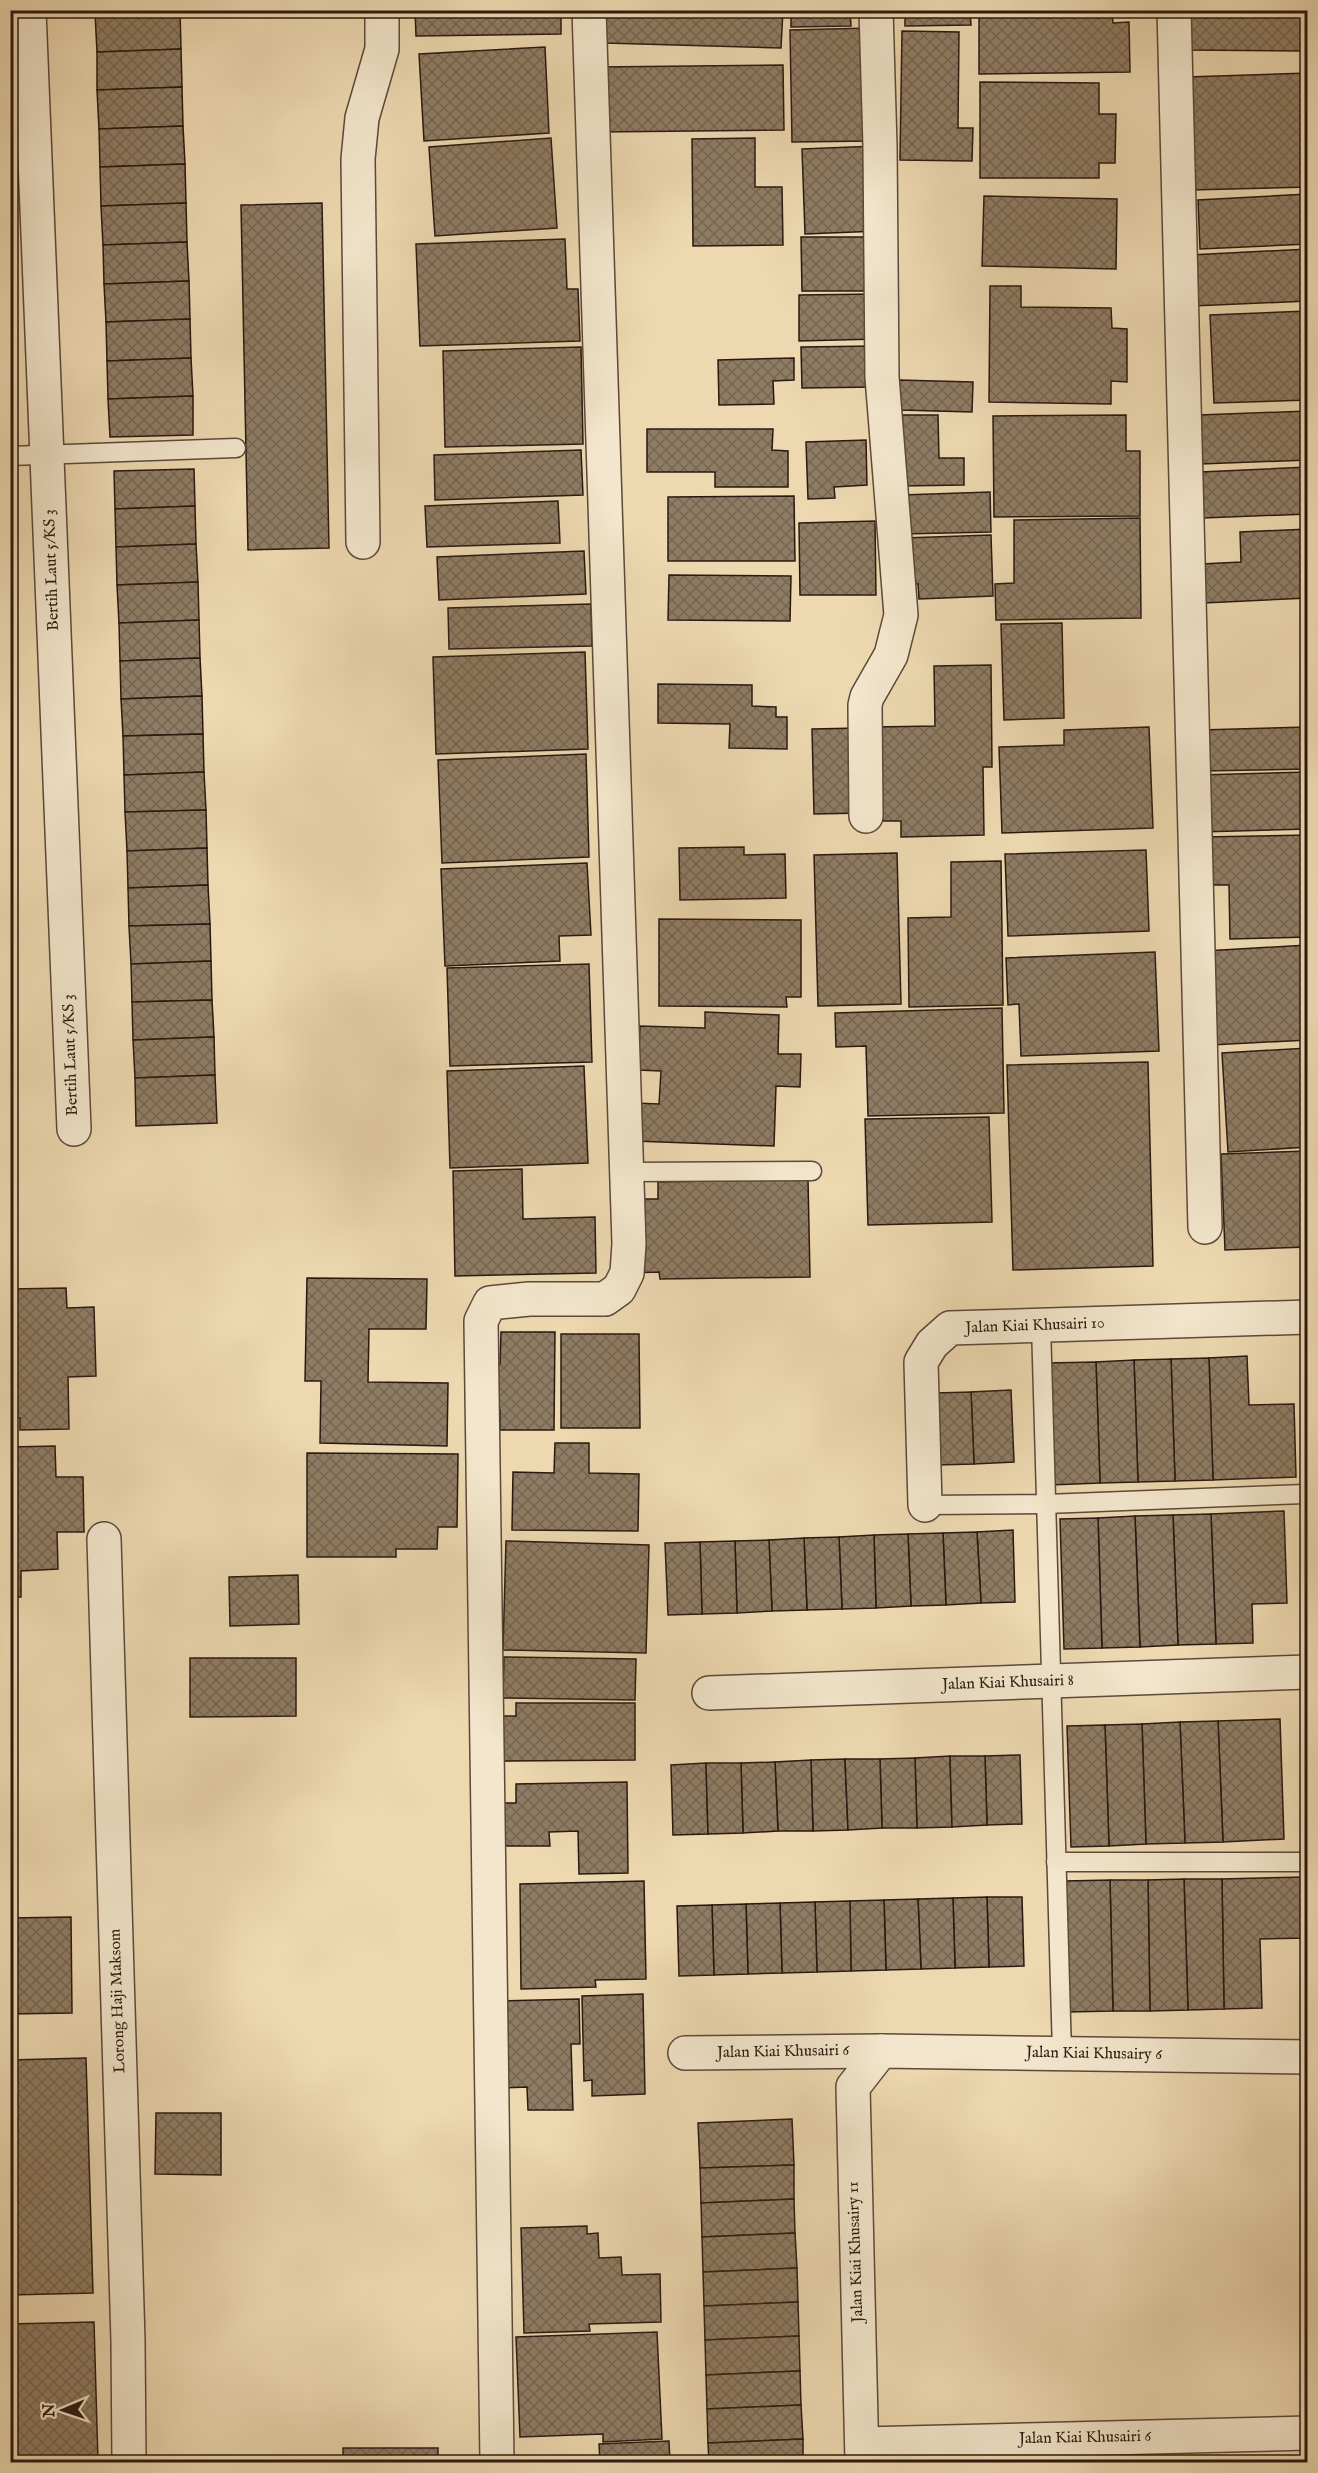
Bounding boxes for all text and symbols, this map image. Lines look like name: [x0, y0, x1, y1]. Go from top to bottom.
street label: Bertih Laut 5/KS 3: [40, 509, 64, 631]
street label: Bertih Laut 5/KS 3: [59, 994, 83, 1116]
street label: Jalan Kiai Khusairi 10: [963, 1314, 1105, 1338]
street label: Jalan Kiai Khusairi 8: [940, 1671, 1074, 1695]
street label: Lorong Haji Maksom: [105, 1928, 131, 2074]
street label: Jalan Kiai Khusairi 6: [715, 2041, 850, 2063]
street label: Jalan Kiai Khusairy 6: [1024, 2043, 1162, 2065]
street label: Jalan Kiai Khusairy 11: [844, 2181, 869, 2325]
north arrow: [33, 2380, 93, 2440]
text: N: [40, 2403, 60, 2419]
street label: Jalan Kiai Khusairi 6: [1017, 2427, 1152, 2449]

